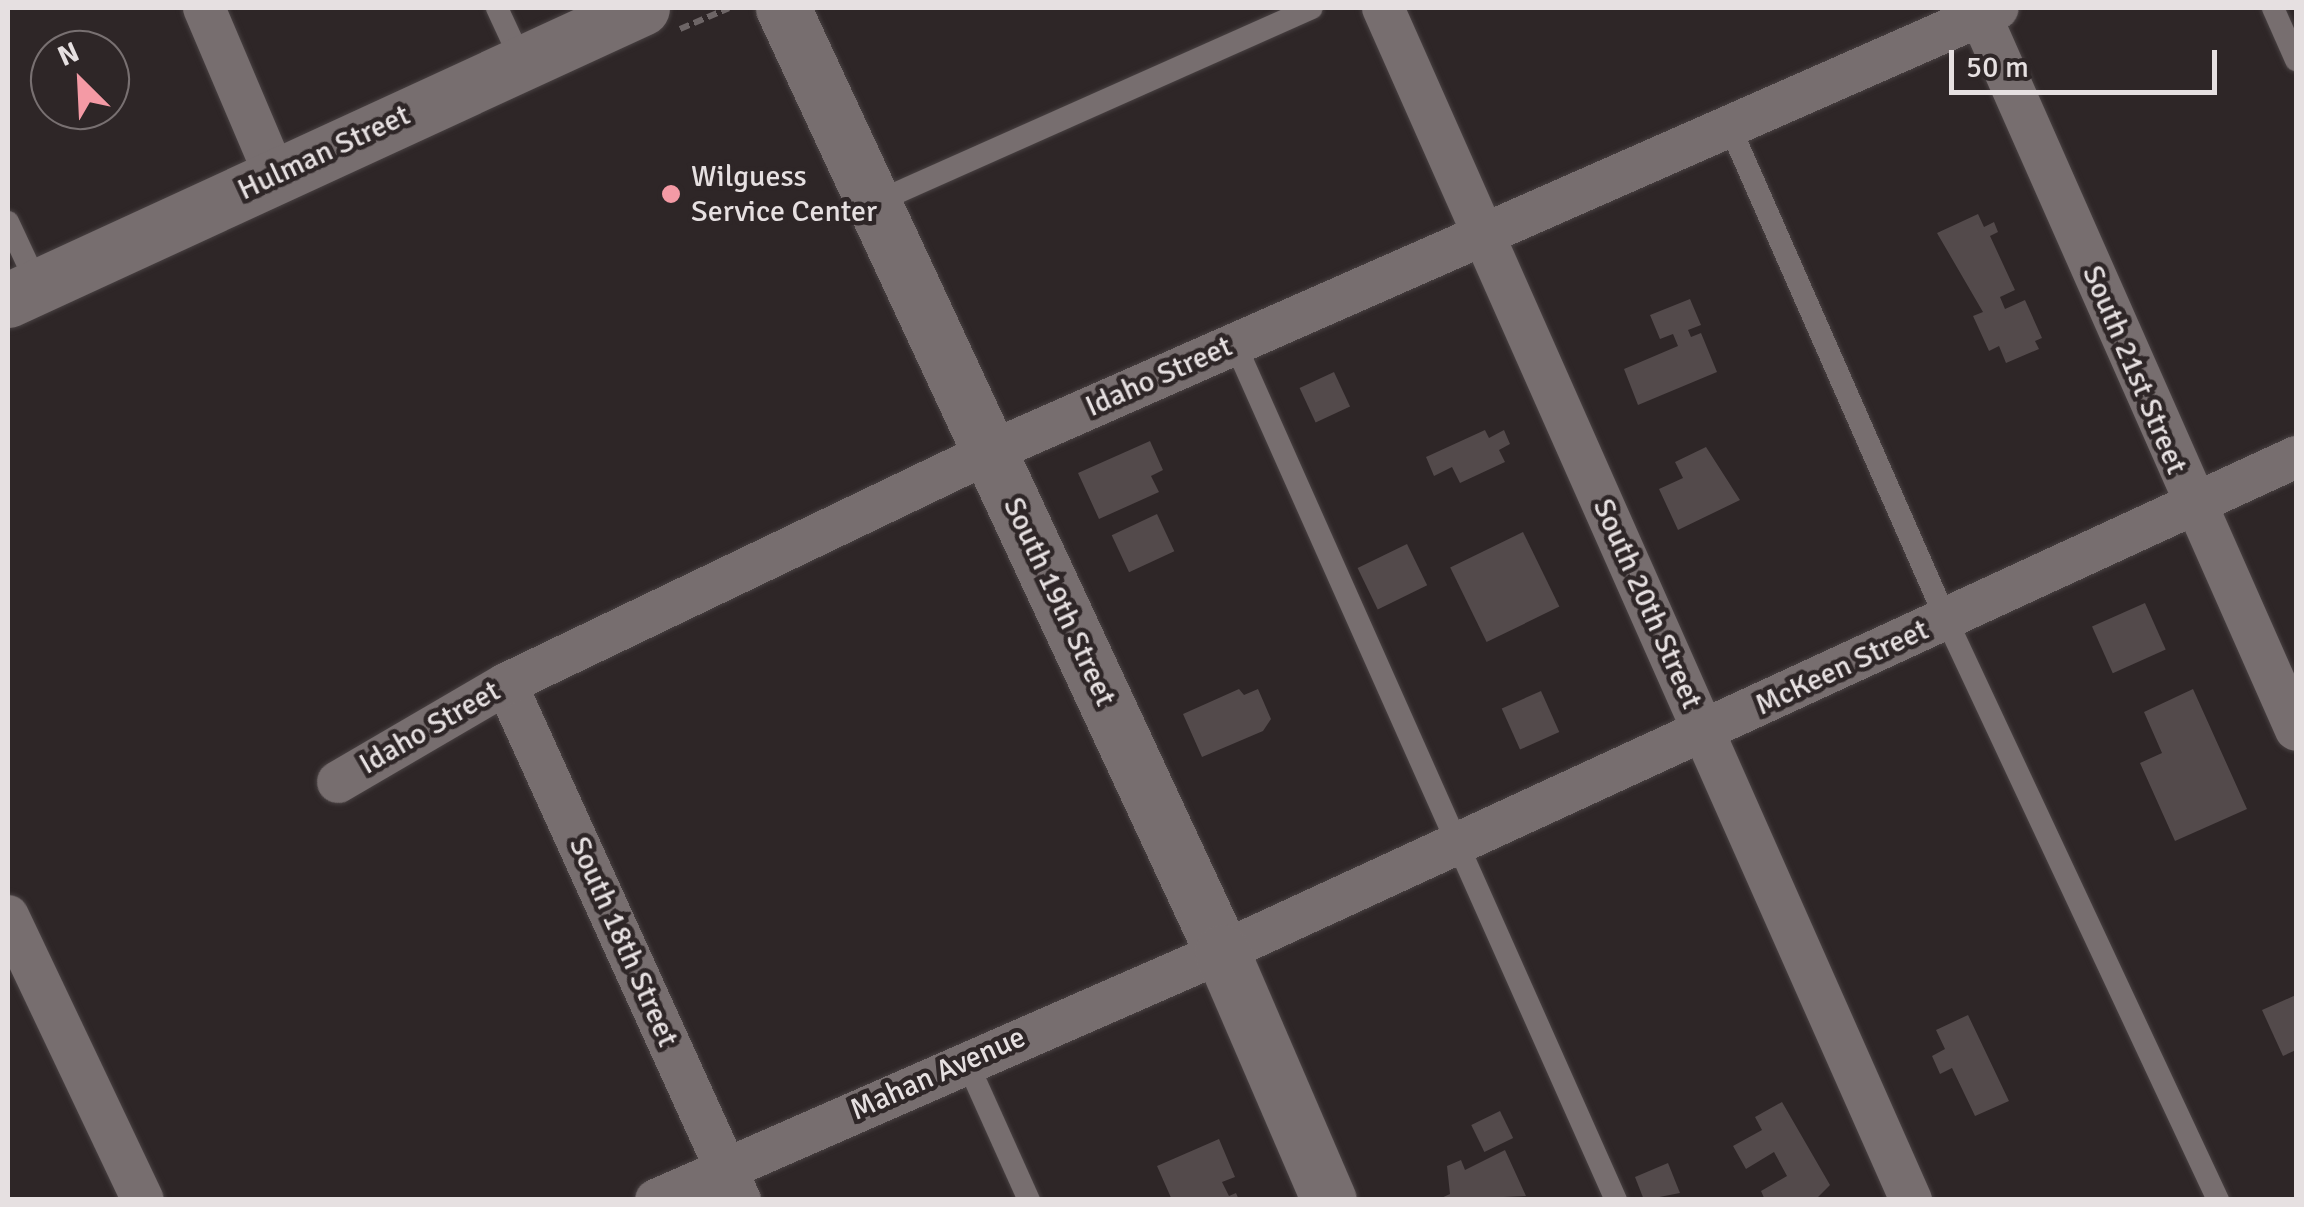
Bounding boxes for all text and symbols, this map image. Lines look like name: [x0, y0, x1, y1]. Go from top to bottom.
north arrow: [30, 30, 130, 130]
scale bar: [1954, 30, 2222, 92]
text: N: [53, 35, 84, 74]
text: 50 m: [1966, 49, 2029, 86]
street label: Hulman Street: [232, 97, 416, 209]
place label: Wilguess Service Center: [691, 159, 877, 230]
marker: Wilguess Service Center: [660, 183, 682, 205]
street label: South 21st Street: [2074, 260, 2194, 480]
street label: Idaho Street: [1080, 329, 1238, 425]
street label: South 19th Street: [995, 492, 1123, 712]
street label: South 20th Street: [1585, 493, 1709, 715]
street label: McKeen Street: [1750, 612, 1934, 724]
street label: Idaho Street: [353, 673, 507, 783]
street label: South 18th Street: [561, 831, 685, 1053]
street label: Mahan Avenue: [845, 1019, 1031, 1129]

